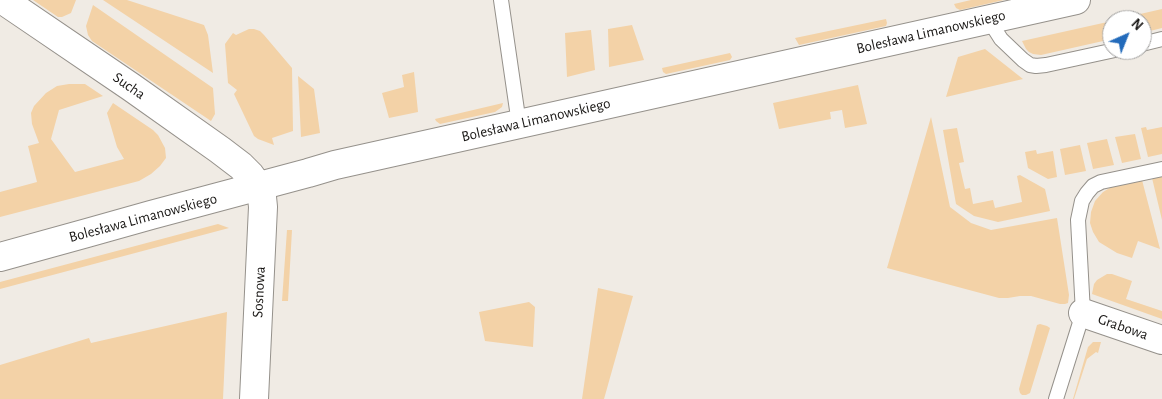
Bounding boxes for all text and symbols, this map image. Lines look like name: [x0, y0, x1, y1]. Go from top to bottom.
street label: Bolesława Limanowskiego: [855, 6, 1007, 58]
north arrow: [1102, 10, 1152, 60]
text: N: [1128, 17, 1145, 33]
street label: Sucha: [109, 69, 149, 103]
street label: Bolesława Limanowskiego: [460, 94, 612, 146]
street label: Bolesława Limanowskiego: [67, 190, 219, 246]
street label: Sosnowa: [249, 266, 269, 318]
street label: Grabowa: [1095, 310, 1151, 344]

